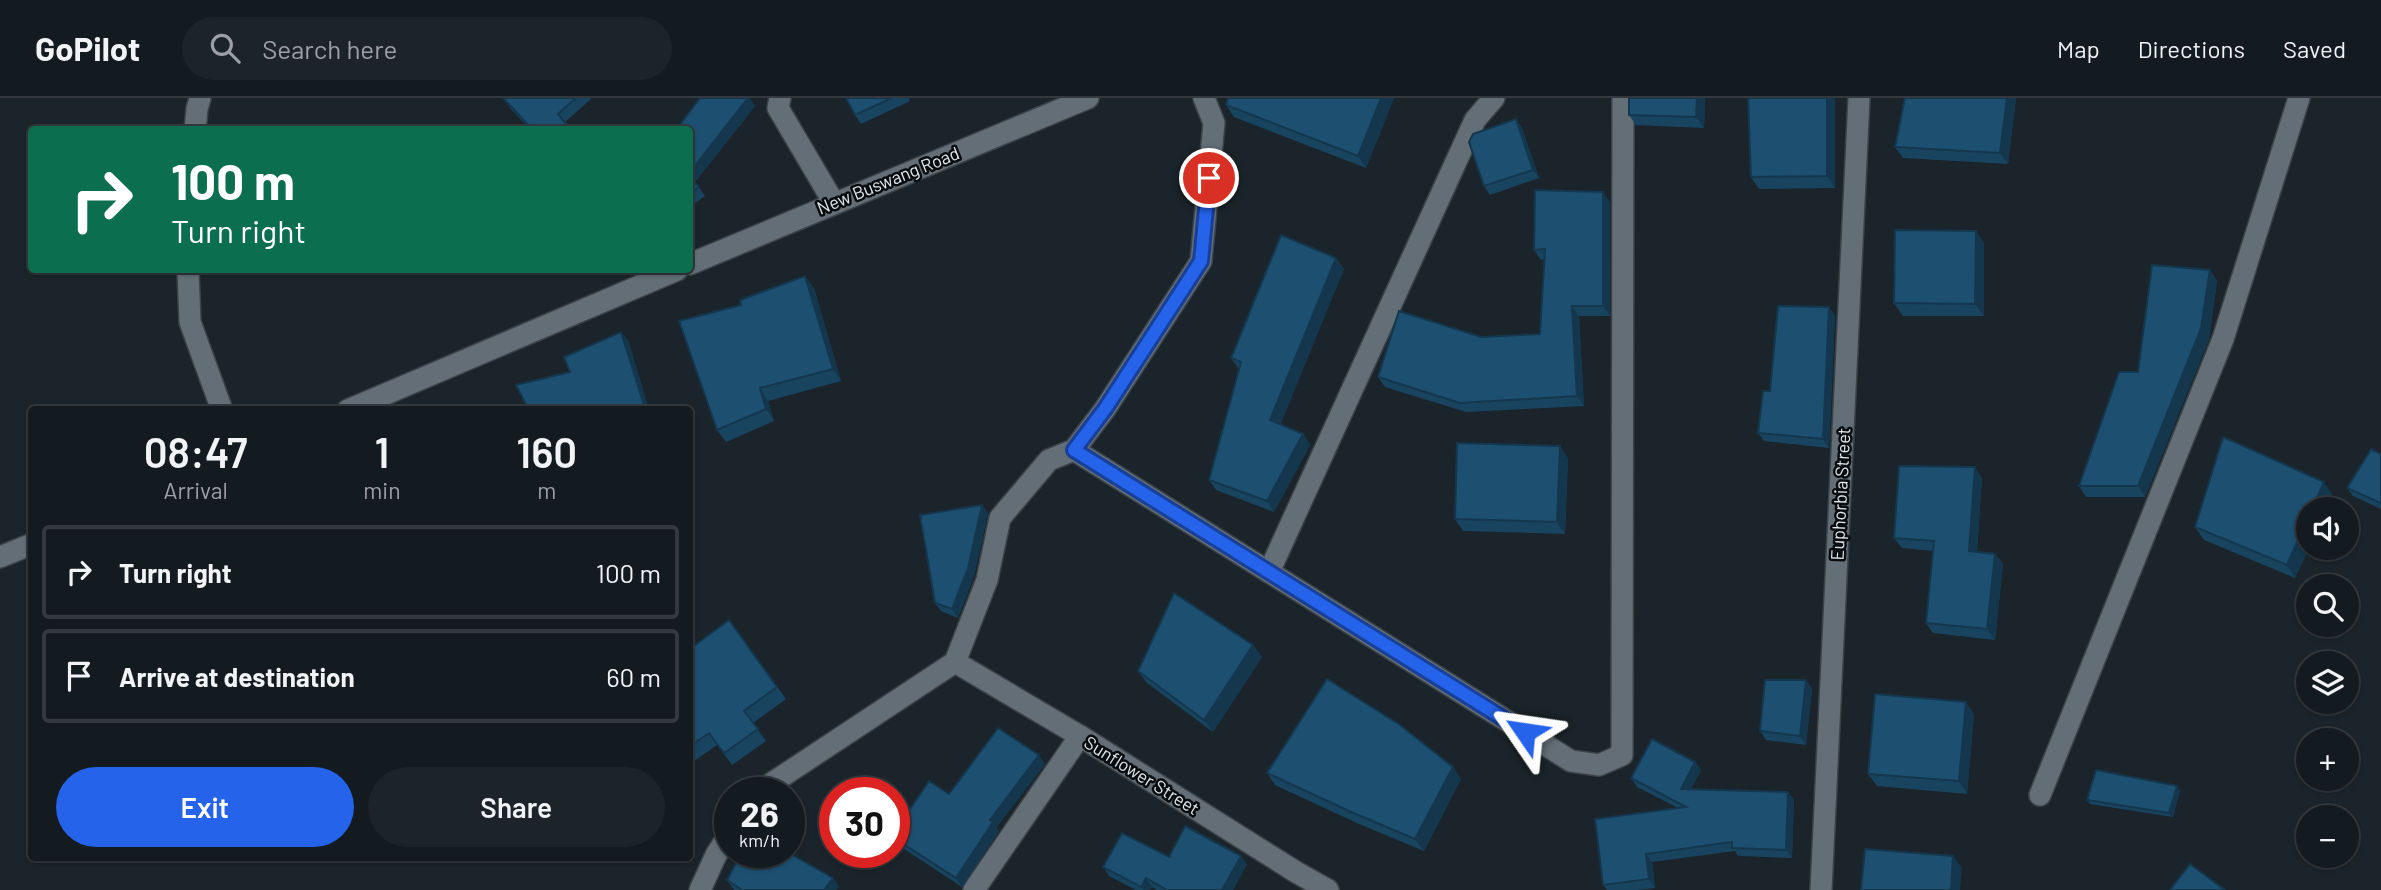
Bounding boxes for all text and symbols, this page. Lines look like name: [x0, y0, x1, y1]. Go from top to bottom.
search box: [182, 17, 672, 80]
text: GoPilot: [35, 28, 140, 68]
icon: search: [206, 29, 244, 67]
text: Search here: [262, 33, 397, 64]
text: Map: [2057, 34, 2100, 63]
text: Directions: [2138, 34, 2245, 63]
text: Saved: [2283, 34, 2346, 63]
street label: New Buswang Road: [814, 141, 962, 219]
pin: [1179, 148, 1239, 208]
text: 100 m: [171, 151, 295, 210]
icon: right: [56, 154, 147, 245]
icon: arrive: [1190, 159, 1228, 197]
text: Turn right: [171, 211, 306, 249]
text: 08:47: [144, 426, 248, 476]
text: 1: [375, 426, 389, 476]
text: 160: [516, 426, 577, 476]
street label: Euphorbia Street: [1826, 427, 1854, 561]
text: Arrival: [164, 476, 228, 504]
text: min: [363, 476, 401, 504]
text: m: [537, 476, 556, 504]
map controls: [2296, 497, 2359, 868]
button: sound: [2296, 497, 2359, 560]
icon: right: [60, 553, 98, 591]
text: Turn right: [119, 557, 232, 588]
text: 100 m: [596, 557, 661, 588]
button: search: [2296, 574, 2359, 637]
button: layers: [2296, 651, 2359, 714]
icon: arrive: [60, 657, 98, 695]
text: Arrive at destination: [119, 661, 355, 692]
text: 60 m: [606, 661, 661, 692]
position arrow: [1488, 695, 1562, 769]
button: +: [2296, 728, 2359, 791]
street label: Sunflower Street: [1080, 731, 1204, 819]
button: Exit: [56, 767, 354, 847]
button: Share: [368, 767, 665, 847]
speed limit sign: 30: [819, 777, 910, 868]
text: 26: [740, 792, 779, 834]
button: −: [2296, 805, 2359, 868]
text: km/h: [739, 829, 780, 851]

